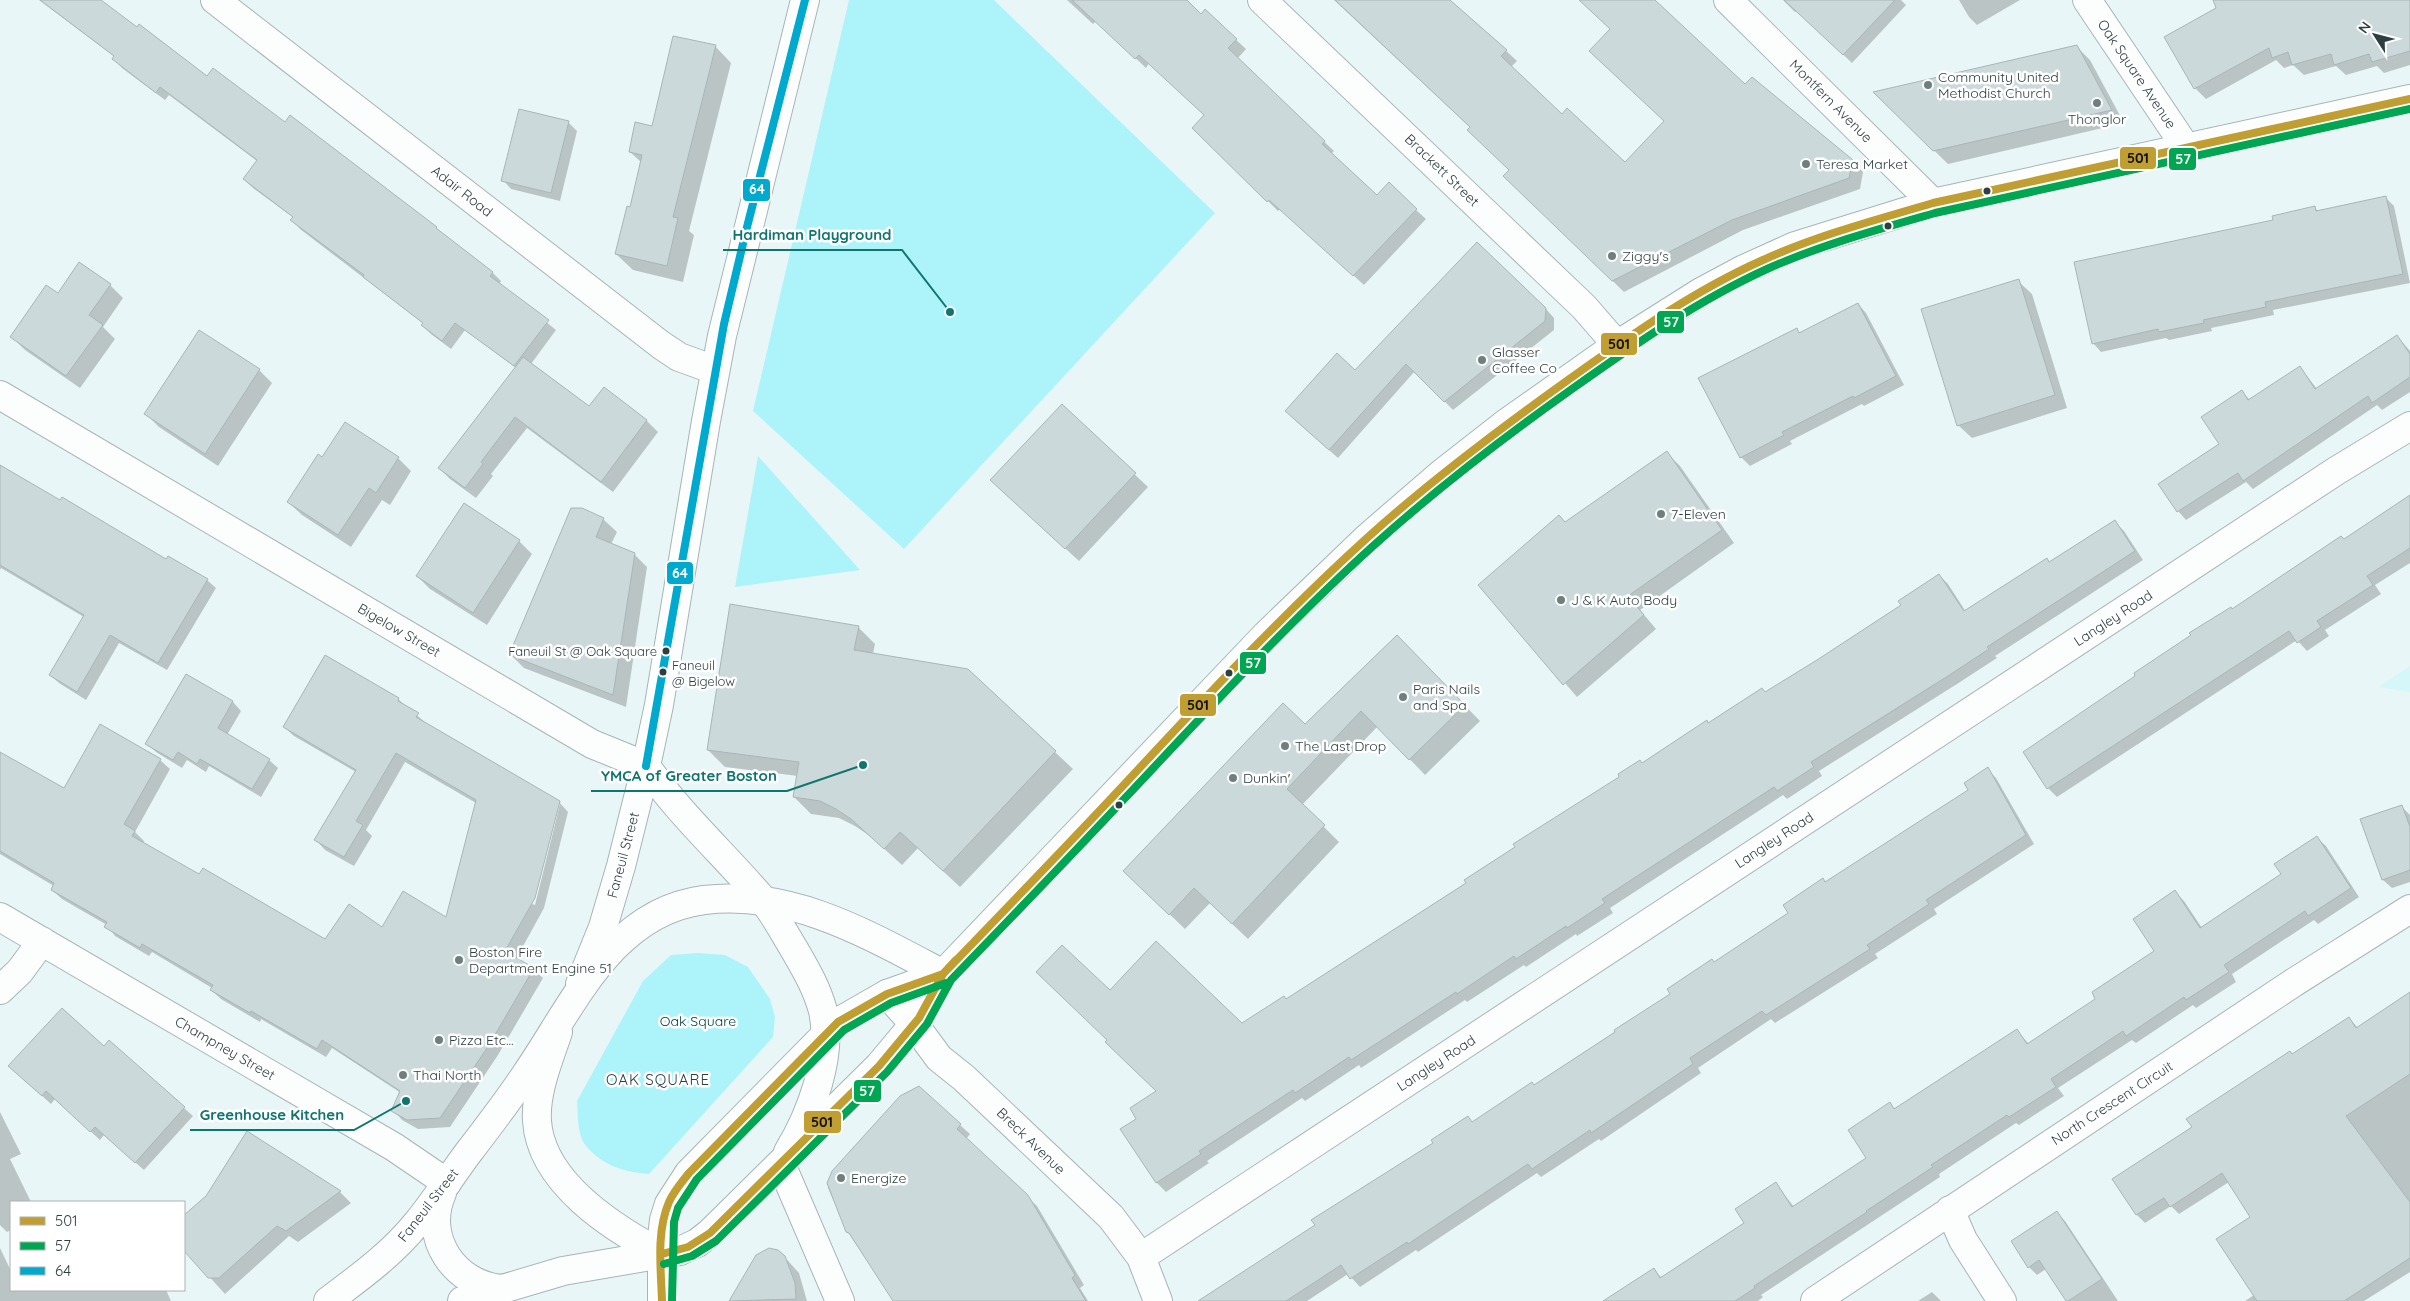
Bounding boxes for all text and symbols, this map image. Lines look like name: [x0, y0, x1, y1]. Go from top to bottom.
north arrow: [2350, 10, 2400, 60]
street label: Oak Square Avenue: [2094, 16, 2180, 132]
text: N: [2354, 18, 2375, 37]
street label: Montfern Avenue: [1786, 56, 1876, 146]
place label: Community United Methodist Church: [1938, 68, 2059, 102]
marker: Community United Methodist Church: [1922, 79, 1934, 91]
marker: Thonglor: [2091, 97, 2103, 109]
place label: Thonglor: [2068, 110, 2127, 128]
street label: Brackett Street: [1401, 130, 1483, 210]
line badge: 501: [2119, 146, 2157, 170]
line badge: 57: [2168, 147, 2197, 171]
text: 501: [2127, 149, 2149, 167]
text: 57: [2175, 150, 2191, 168]
place label: Teresa Market: [1816, 155, 1908, 173]
marker: Teresa Market: [1800, 158, 1812, 170]
street label: Adair Road: [428, 161, 496, 221]
line badge: 64: [742, 178, 771, 202]
text: 64: [749, 180, 765, 198]
unlabelled marker: [1982, 186, 1992, 196]
callout: Hardiman Playground: [723, 220, 902, 250]
unlabelled marker: [1883, 221, 1893, 231]
text: Hardiman Playground: [732, 225, 892, 244]
place label: Ziggy's: [1622, 247, 1669, 265]
marker: Ziggy's: [1606, 250, 1618, 262]
line badge: 57: [1656, 310, 1685, 334]
text: 57: [1663, 313, 1679, 331]
line badge: 501: [1600, 332, 1638, 356]
text: 501: [1608, 335, 1630, 353]
place label: Glasser Coffee Co: [1492, 343, 1557, 377]
marker: Glasser Coffee Co: [1476, 354, 1488, 366]
place label: 7-Eleven: [1671, 505, 1726, 523]
marker: 7-Eleven: [1655, 508, 1667, 520]
line badge: 64: [666, 561, 694, 585]
text: 64: [672, 564, 688, 582]
street label: Langley Road: [2070, 586, 2156, 650]
place label: J & K Auto Body: [1571, 591, 1677, 609]
marker: J & K Auto Body: [1555, 594, 1567, 606]
street label: Bigelow Street: [354, 599, 444, 661]
place label: Faneuil St @ Oak Square: [508, 643, 657, 659]
marker: Faneuil St @ Oak Square: [661, 646, 671, 656]
line badge: 57: [1239, 651, 1267, 675]
text: 57: [1245, 654, 1261, 672]
place label: Faneuil @ Bigelow: [672, 657, 735, 689]
marker: Faneuil @ Bigelow: [658, 667, 668, 677]
unlabelled marker: [1224, 668, 1234, 678]
place label: Paris Nails and Spa: [1413, 680, 1480, 714]
marker: Paris Nails and Spa: [1397, 691, 1409, 703]
line badge: 501: [1179, 693, 1217, 717]
text: 501: [1187, 696, 1209, 714]
place label: The Last Drop: [1295, 737, 1386, 755]
marker: The Last Drop: [1279, 740, 1291, 752]
callout: YMCA of Greater Boston: [591, 761, 787, 791]
text: YMCA of Greater Boston: [601, 766, 777, 785]
place label: Dunkin': [1243, 769, 1291, 787]
marker: Dunkin': [1227, 772, 1239, 784]
unlabelled marker: [1114, 800, 1124, 810]
street label: Langley Road: [1731, 808, 1817, 872]
street label: Faneuil Street: [603, 810, 643, 900]
place label: Boston Fire Department Engine 51: [469, 943, 612, 977]
marker: Boston Fire Department Engine 51: [453, 954, 465, 966]
street label: Champney Street: [172, 1012, 279, 1084]
park label: Oak Square: [660, 1012, 736, 1030]
place label: Pizza Etc...: [449, 1031, 514, 1049]
street label: Langley Road: [1393, 1031, 1479, 1095]
marker: Pizza Etc...: [433, 1034, 445, 1046]
street label: North Crescent Circuit: [2048, 1057, 2176, 1149]
place label: Thai North: [413, 1066, 481, 1084]
marker: Thai North: [397, 1069, 409, 1081]
district label: OAK SQUARE: [606, 1070, 710, 1089]
line badge: 57: [853, 1079, 882, 1103]
text: 57: [859, 1082, 875, 1100]
callout: Greenhouse Kitchen: [190, 1100, 354, 1130]
street label: Breck Avenue: [993, 1104, 1069, 1178]
text: Greenhouse Kitchen: [200, 1105, 344, 1124]
line badge: 501: [803, 1110, 842, 1134]
text: 501: [811, 1113, 833, 1131]
street label: Faneuil Street: [394, 1164, 462, 1245]
place label: Energize: [851, 1169, 906, 1187]
marker: Energize: [835, 1172, 847, 1184]
legend: [10, 1201, 185, 1291]
text: 501: [55, 1211, 78, 1230]
text: 57: [55, 1236, 71, 1255]
text: 64: [55, 1261, 71, 1280]

